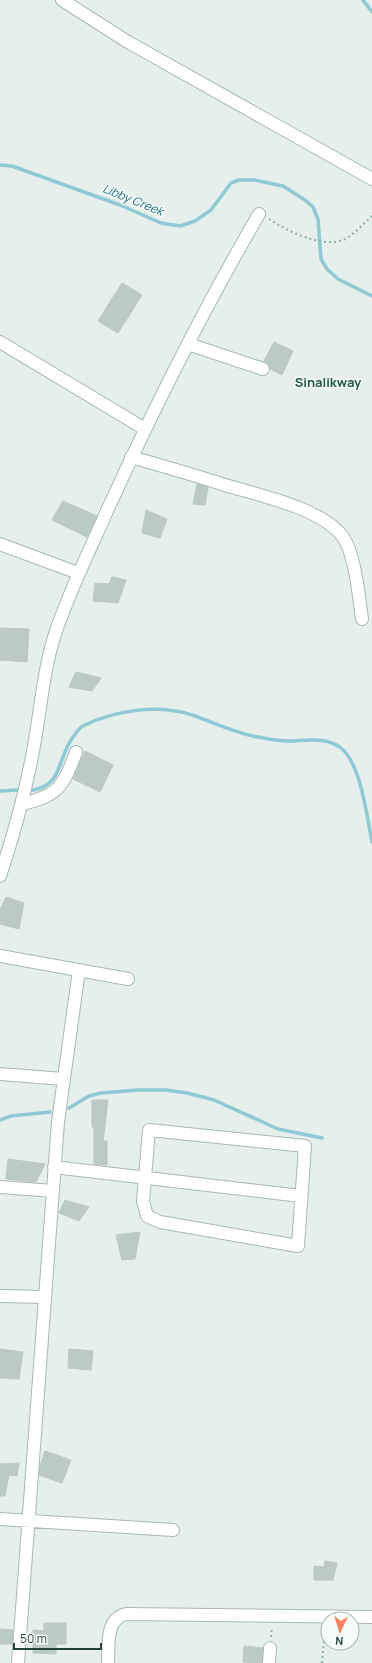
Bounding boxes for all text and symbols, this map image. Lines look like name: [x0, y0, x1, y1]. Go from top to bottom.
water label: Libby Creek: [100, 180, 168, 220]
district label: Sinalikway: [295, 373, 362, 391]
north arrow: [320, 1611, 360, 1651]
scale bar: [14, 1625, 101, 1651]
text: 50 m: [20, 1630, 47, 1647]
text: N: [335, 1634, 344, 1649]

